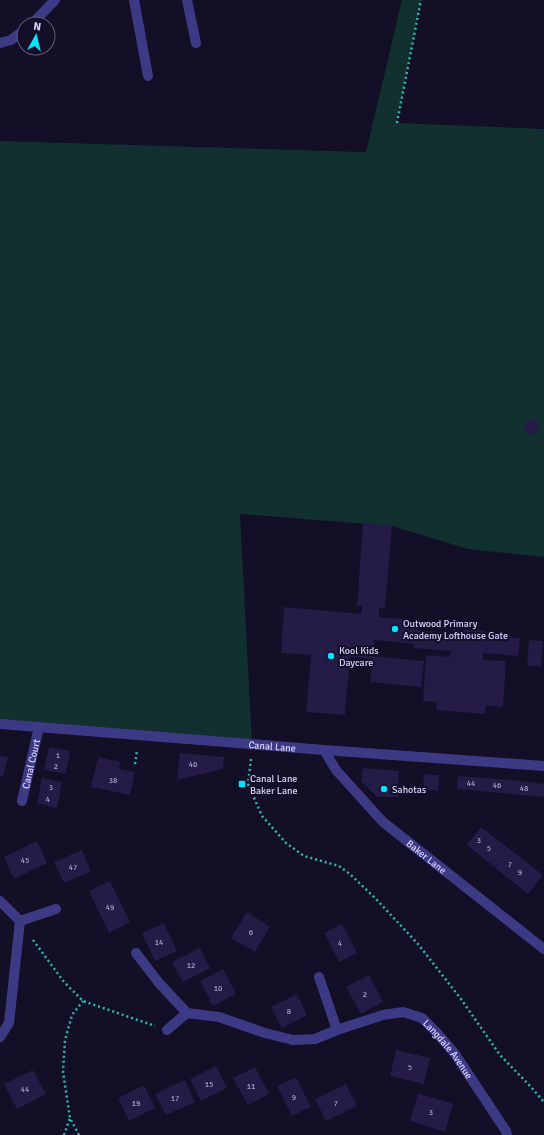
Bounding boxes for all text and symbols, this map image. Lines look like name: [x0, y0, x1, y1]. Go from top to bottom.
north arrow: [16, 16, 56, 56]
text: N: [33, 20, 42, 34]
place label: Outwood Primary Academy Lofthouse Gate: [403, 618, 508, 642]
marker: Outwood Primary Academy Lofthouse Gate: [390, 624, 400, 634]
place label: Kool Kids Daycare: [339, 645, 379, 669]
marker: Kool Kids Daycare: [326, 651, 336, 661]
street label: Canal Court: [20, 738, 43, 790]
street label: Canal Lane: [248, 739, 296, 755]
house number: 1: [56, 750, 60, 760]
house number: 40: [189, 759, 197, 769]
house number: 2: [54, 761, 58, 771]
place label: Canal Lane Baker Lane: [250, 773, 297, 797]
house number: 38: [109, 775, 117, 785]
house number: 44: [467, 778, 476, 788]
marker: Canal Lane Baker Lane: [237, 779, 247, 789]
house number: 46: [493, 780, 501, 790]
house number: 3: [49, 782, 53, 792]
house number: 48: [520, 783, 528, 793]
marker: Sahotas: [379, 784, 389, 794]
place label: Sahotas: [392, 784, 427, 796]
house number: 4: [46, 794, 51, 804]
house number: 3: [477, 835, 481, 845]
street label: Baker Lane: [404, 838, 448, 877]
house number: 5: [487, 843, 491, 853]
house number: 45: [21, 855, 29, 865]
house number: 7: [508, 859, 512, 869]
house number: 47: [69, 862, 77, 872]
house number: 9: [518, 867, 522, 877]
house number: 49: [106, 902, 114, 912]
house number: 6: [249, 927, 253, 937]
house number: 14: [155, 937, 164, 947]
house number: 4: [338, 938, 343, 948]
house number: 12: [187, 960, 195, 970]
house number: 10: [214, 983, 222, 993]
house number: 2: [363, 989, 367, 999]
house number: 8: [287, 1006, 291, 1016]
street label: Langdale Avenue: [420, 1017, 475, 1081]
house number: 5: [408, 1062, 412, 1072]
house number: 15: [205, 1079, 213, 1089]
house number: 11: [247, 1081, 255, 1091]
house number: 44: [21, 1084, 30, 1094]
house number: 9: [292, 1092, 296, 1102]
house number: 17: [171, 1093, 179, 1103]
house number: 19: [132, 1098, 140, 1108]
house number: 7: [334, 1098, 338, 1108]
house number: 3: [429, 1107, 433, 1117]

